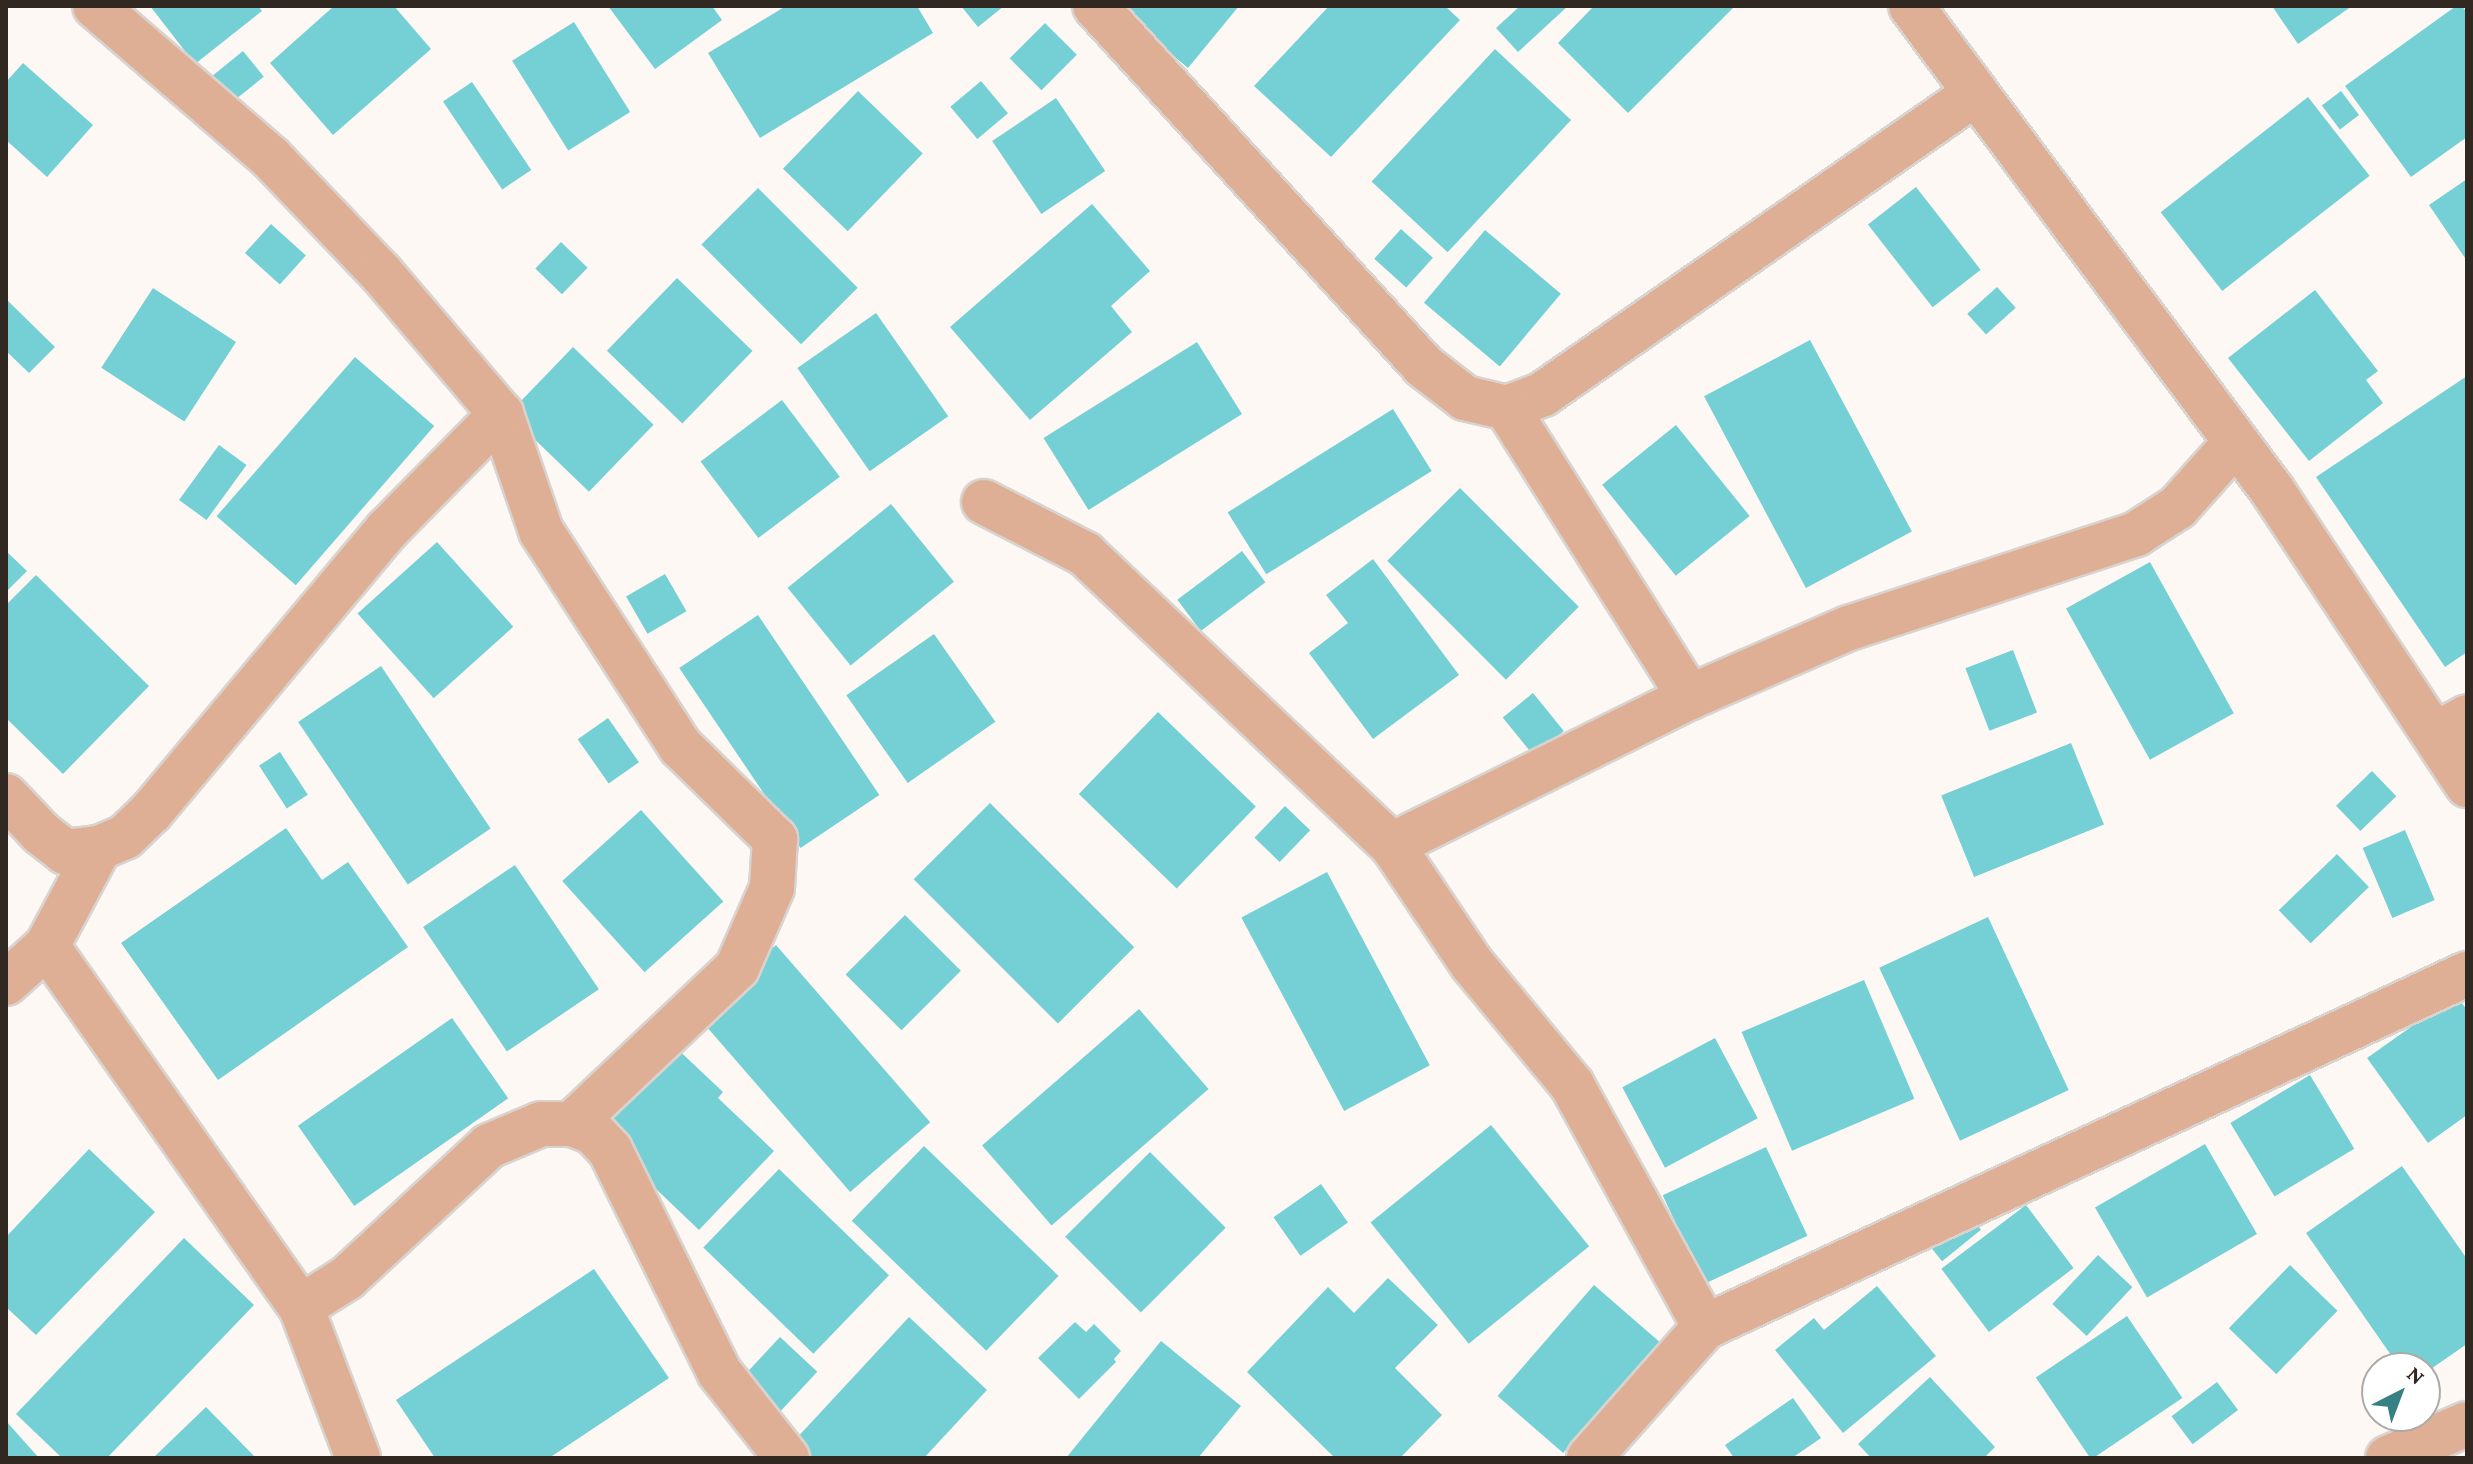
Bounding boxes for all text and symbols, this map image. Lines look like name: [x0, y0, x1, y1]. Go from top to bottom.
north arrow: [2361, 1352, 2441, 1432]
text: N: [2402, 1361, 2430, 1390]

